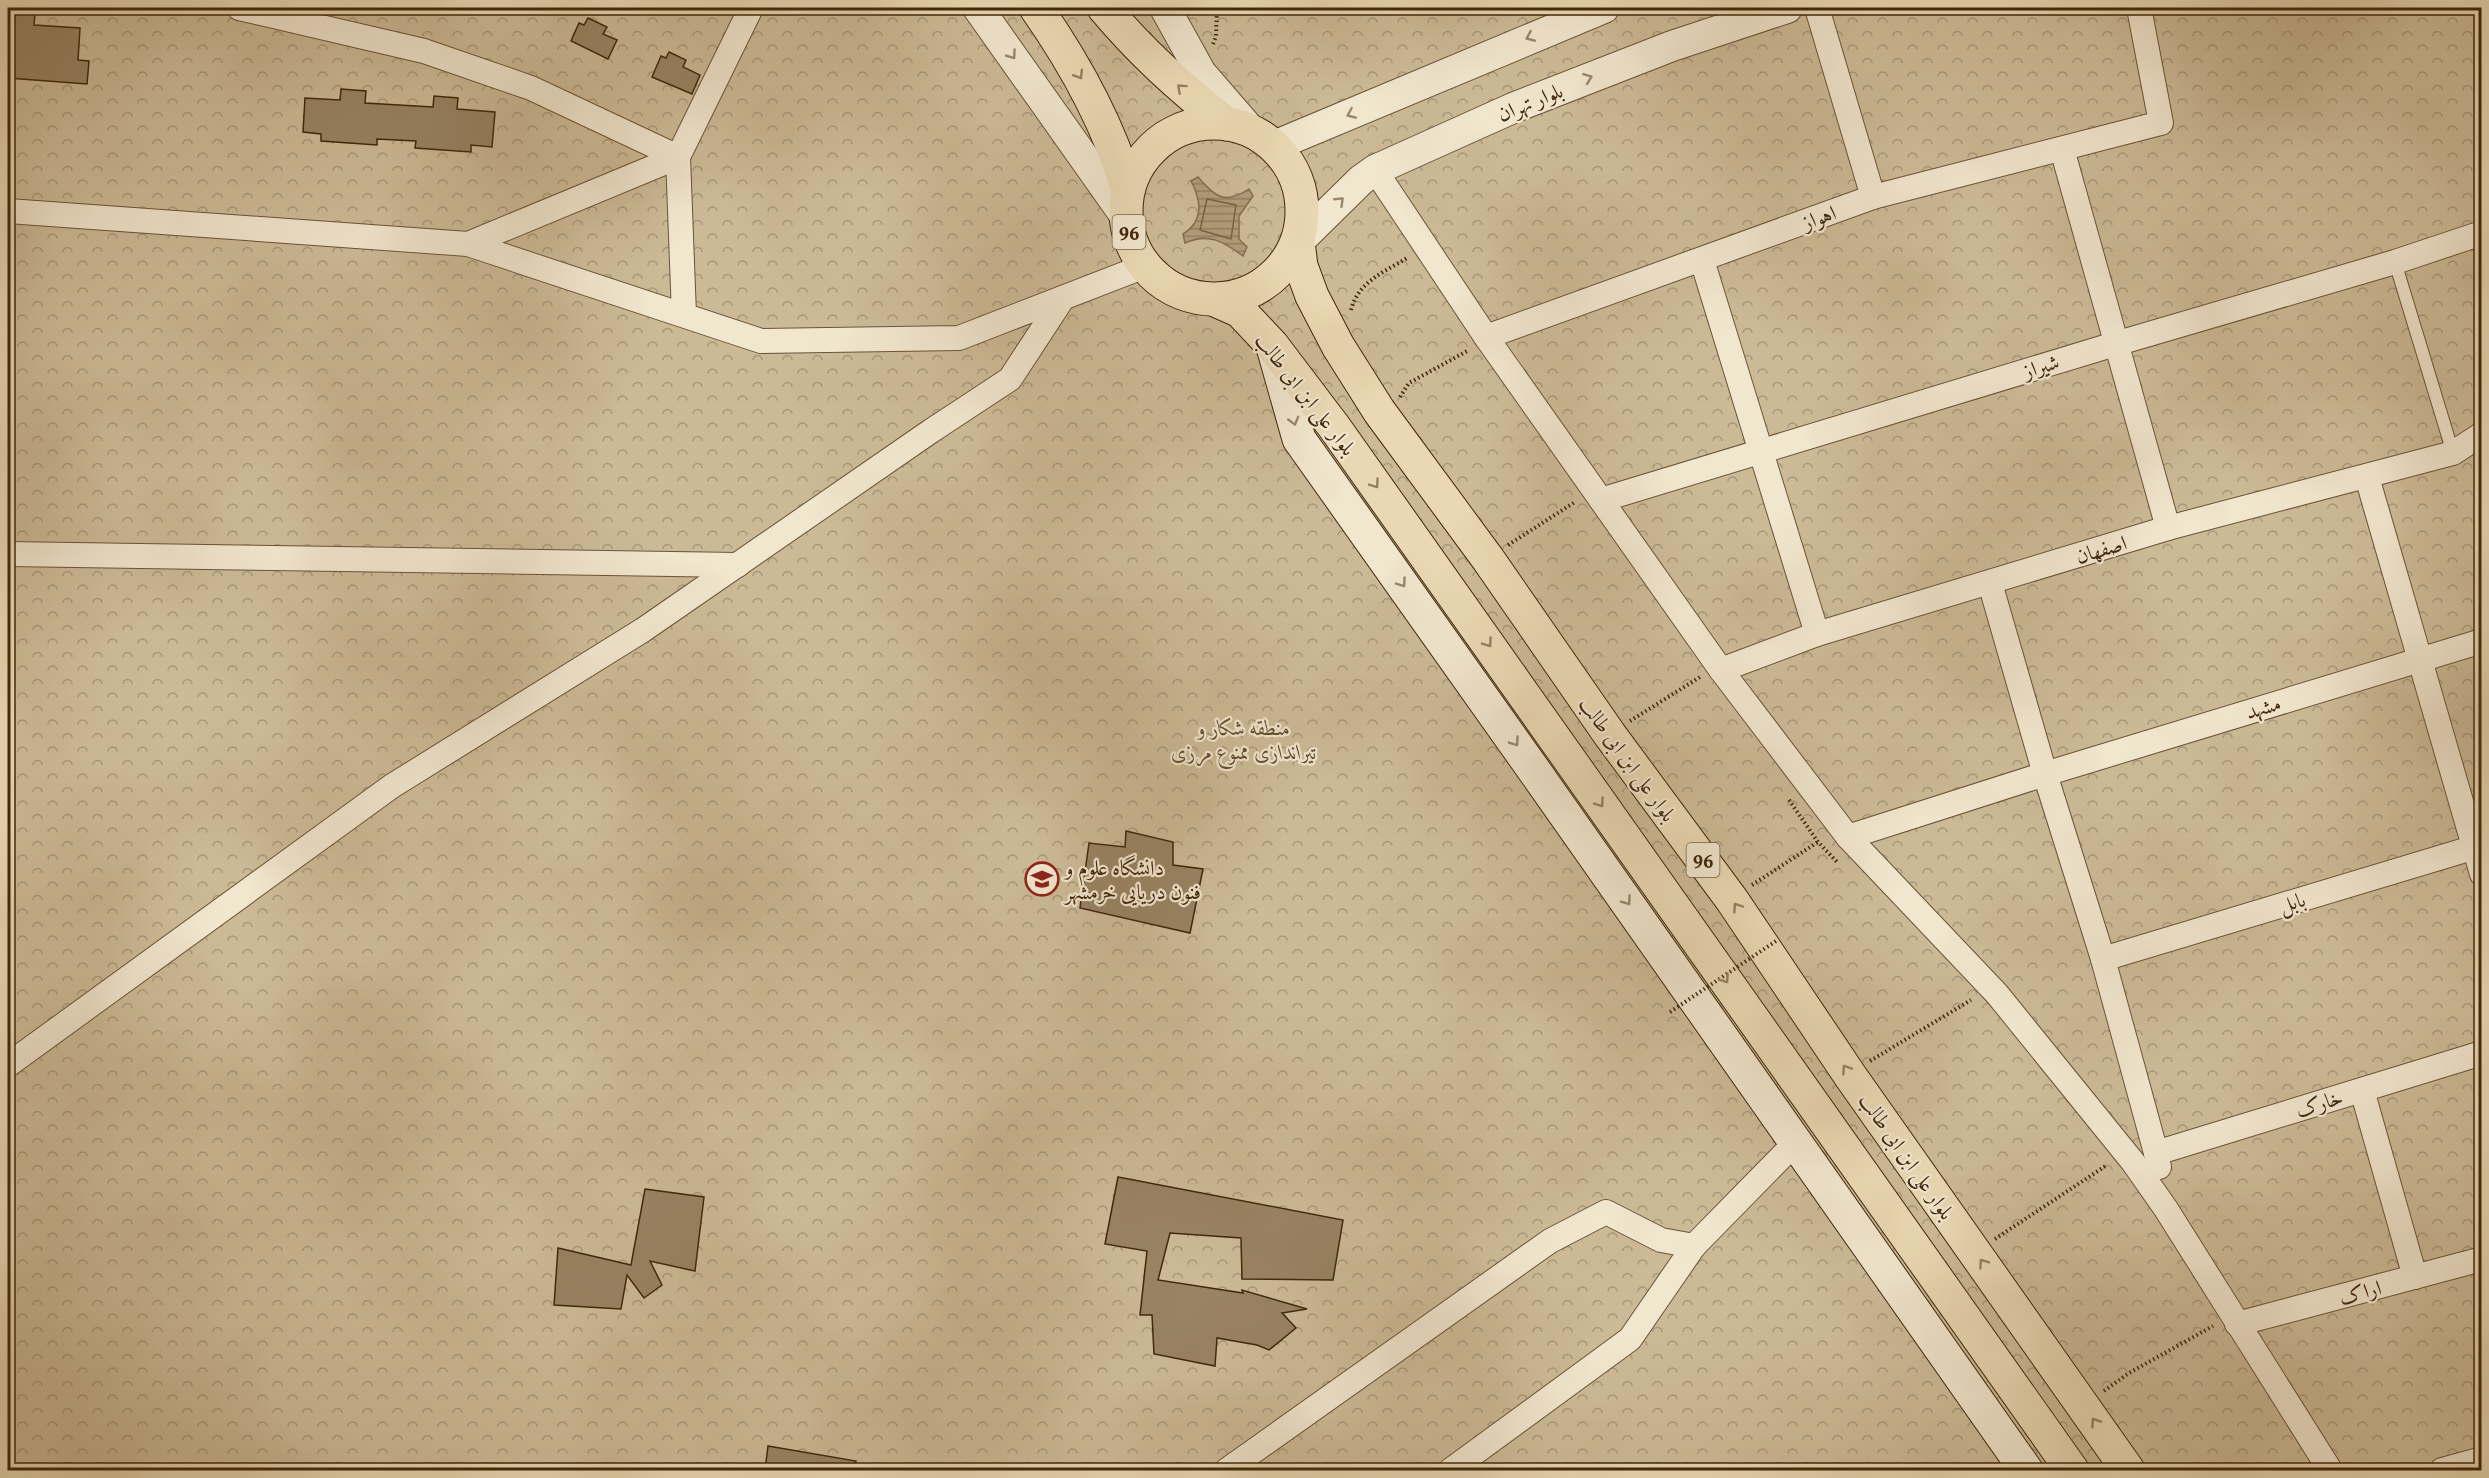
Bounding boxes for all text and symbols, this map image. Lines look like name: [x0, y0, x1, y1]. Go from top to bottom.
one-way arrow: [1525, 30, 1536, 42]
one-way arrow: [1005, 49, 1016, 60]
one-way arrow: [1071, 68, 1082, 79]
one-way arrow: [1582, 73, 1593, 86]
street label: بلوار تهران: [1492, 75, 1568, 129]
one-way arrow: [1178, 84, 1188, 95]
one-way arrow: [1346, 106, 1357, 118]
one-way arrow: [1333, 197, 1343, 208]
street label: اهواز: [1796, 197, 1840, 238]
road number: 96: [1112, 215, 1146, 249]
street label: بلوار علی ابن ابی طالب: [1247, 326, 1364, 463]
street label: شیراز: [2017, 346, 2063, 387]
one-way arrow: [1287, 415, 1299, 426]
one-way arrow: [1368, 478, 1379, 489]
street label: اصفهان: [2072, 527, 2130, 571]
one-way arrow: [1394, 576, 1405, 587]
one-way arrow: [1480, 637, 1491, 648]
street label: مشهد: [2241, 687, 2285, 727]
street label: بلوار علی ابن ابی طالب: [1571, 690, 1684, 829]
park label: منطقه شکار و تیراندازی ممنوع مرزی: [1171, 712, 1317, 770]
one-way arrow: [1507, 735, 1518, 746]
one-way arrow: [1593, 796, 1604, 807]
road number: 96: [1686, 843, 1720, 877]
place label: دانشگاه علوم و فنون دریایی خرمشهر: [1063, 852, 1201, 907]
school or university icon: دانشگاه علوم و فنون دریایی خرمشهر: [1024, 861, 1060, 897]
street label: بابل: [2275, 883, 2309, 921]
one-way arrow: [1620, 895, 1631, 906]
one-way arrow: [1733, 903, 1744, 914]
one-way arrow: [1718, 972, 1729, 983]
one-way arrow: [1842, 1065, 1853, 1076]
street label: خارک: [2291, 1081, 2347, 1125]
street label: بلوار علی ابن ابی طالب: [1851, 1086, 1962, 1226]
one-way arrow: [1979, 1258, 1990, 1269]
street label: اراک: [2335, 1271, 2385, 1313]
one-way arrow: [2091, 1418, 2102, 1429]

